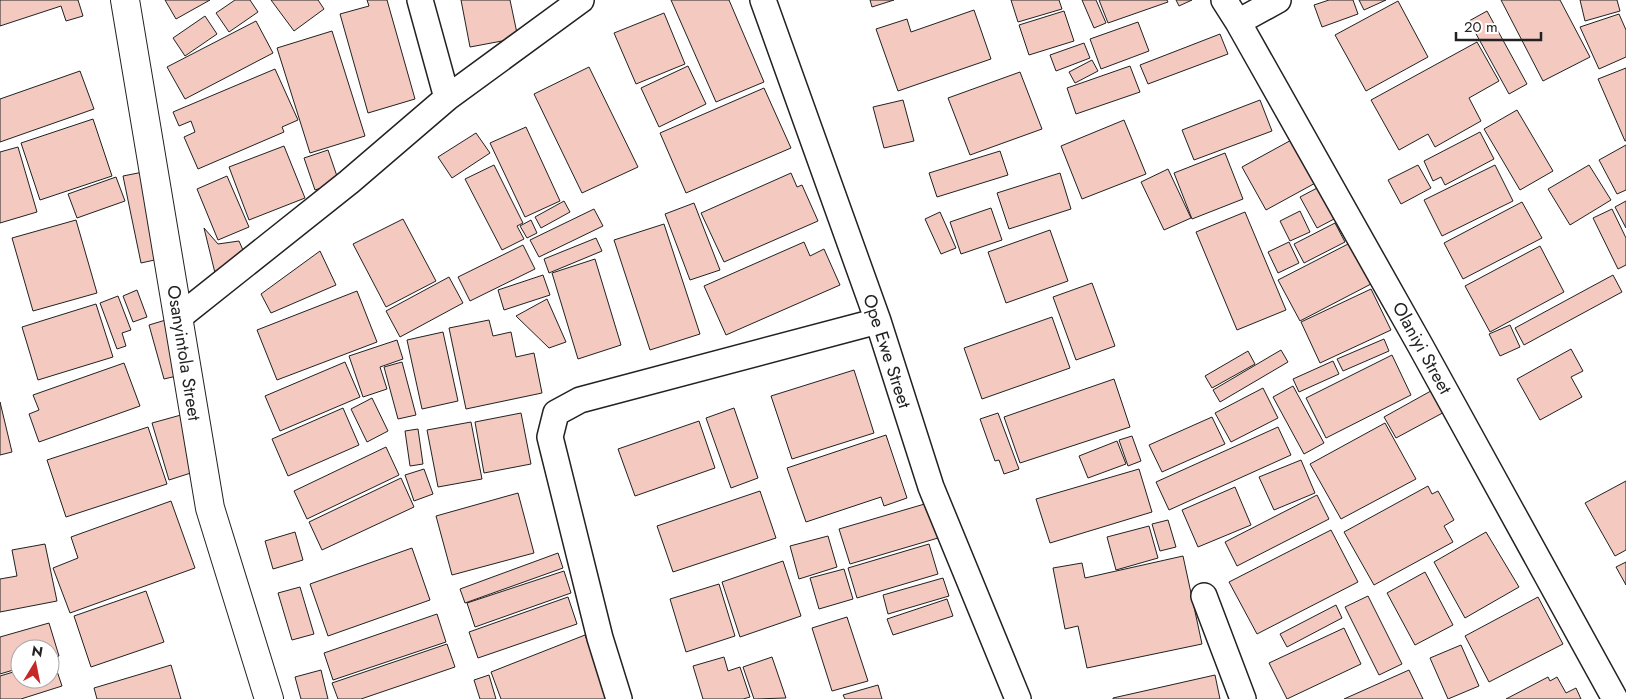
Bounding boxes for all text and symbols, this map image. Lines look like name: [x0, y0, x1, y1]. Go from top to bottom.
scale bar: [1456, 10, 1541, 42]
text: 20 m: [1464, 16, 1498, 38]
street label: Osanyintola Street: [160, 283, 208, 423]
street label: Ope Ewe Street: [856, 291, 918, 412]
street label: Olaniyi Street: [1386, 297, 1458, 400]
north arrow: [10, 639, 60, 689]
text: N: [30, 640, 44, 662]

